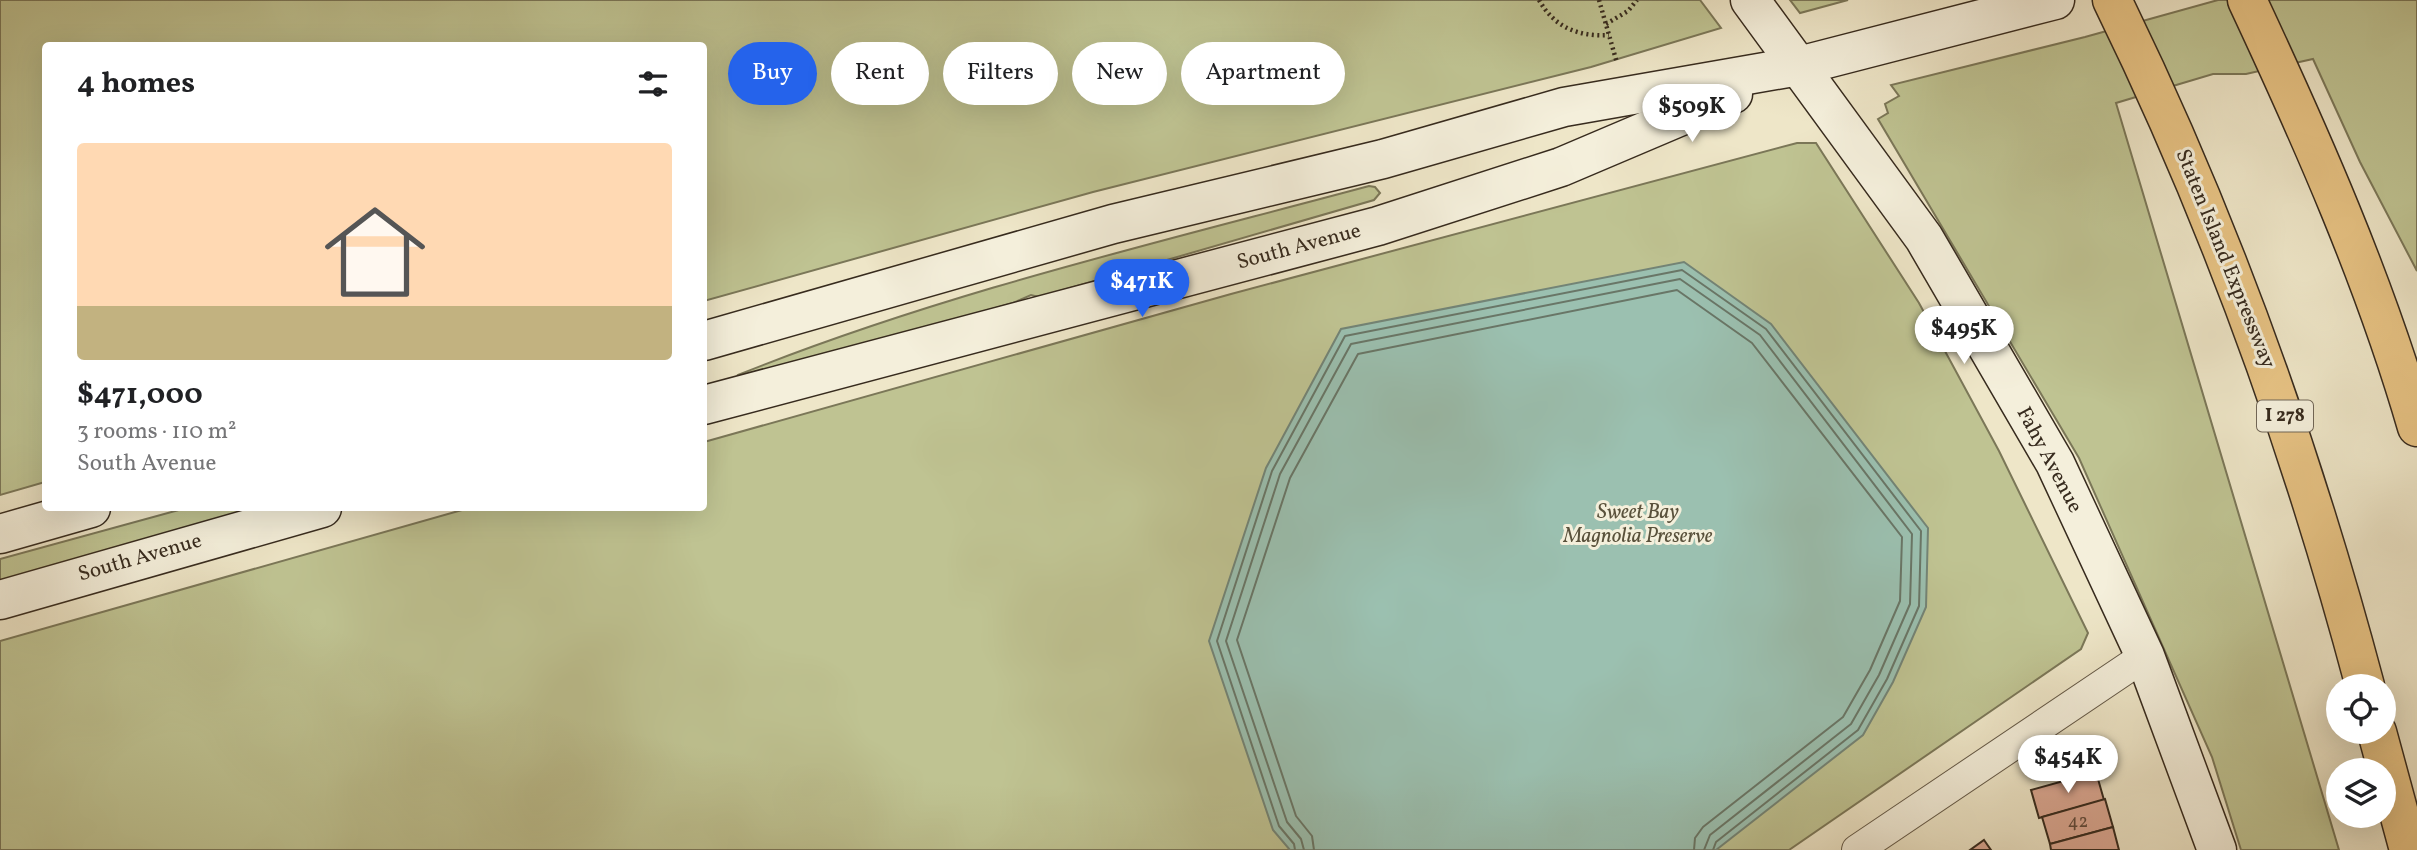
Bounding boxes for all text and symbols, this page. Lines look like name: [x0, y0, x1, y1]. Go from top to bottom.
chip: Buy: [728, 42, 817, 105]
chip: Rent: [831, 42, 929, 105]
chip: Filters: [943, 42, 1058, 105]
chip: New: [1072, 42, 1167, 105]
chip: Apartment: [1181, 42, 1345, 105]
text: 4 homes: [77, 63, 195, 105]
icon: filters: [634, 65, 672, 103]
pin: $509K: [1643, 85, 1741, 144]
text: $509K: [1658, 91, 1726, 123]
street label: Staten Island Expressway: [2168, 145, 2283, 374]
icon: home: [312, 189, 438, 315]
street label: South Avenue: [1234, 216, 1364, 277]
pin: $471K: [1093, 260, 1191, 319]
text: $471K: [1110, 266, 1174, 298]
pin: $495K: [1915, 306, 2013, 366]
text: $495K: [1931, 313, 1997, 345]
text: $471,000: [77, 374, 203, 416]
road number: I 278: [2257, 400, 2313, 432]
street label: Fahy Avenue: [2009, 402, 2089, 518]
text: 3 rooms · 110 m²: [77, 416, 237, 448]
text: South Avenue: [77, 448, 217, 480]
park label: Sweet Bay Magnolia Preserve: [1562, 498, 1713, 551]
street label: South Avenue: [75, 526, 205, 589]
map controls: [2326, 674, 2396, 828]
button: locate: [2326, 674, 2396, 744]
pin: $454K: [2019, 736, 2117, 795]
text: $454K: [2034, 742, 2102, 774]
button: layers: [2326, 758, 2396, 828]
house number: 42: [2068, 810, 2088, 835]

